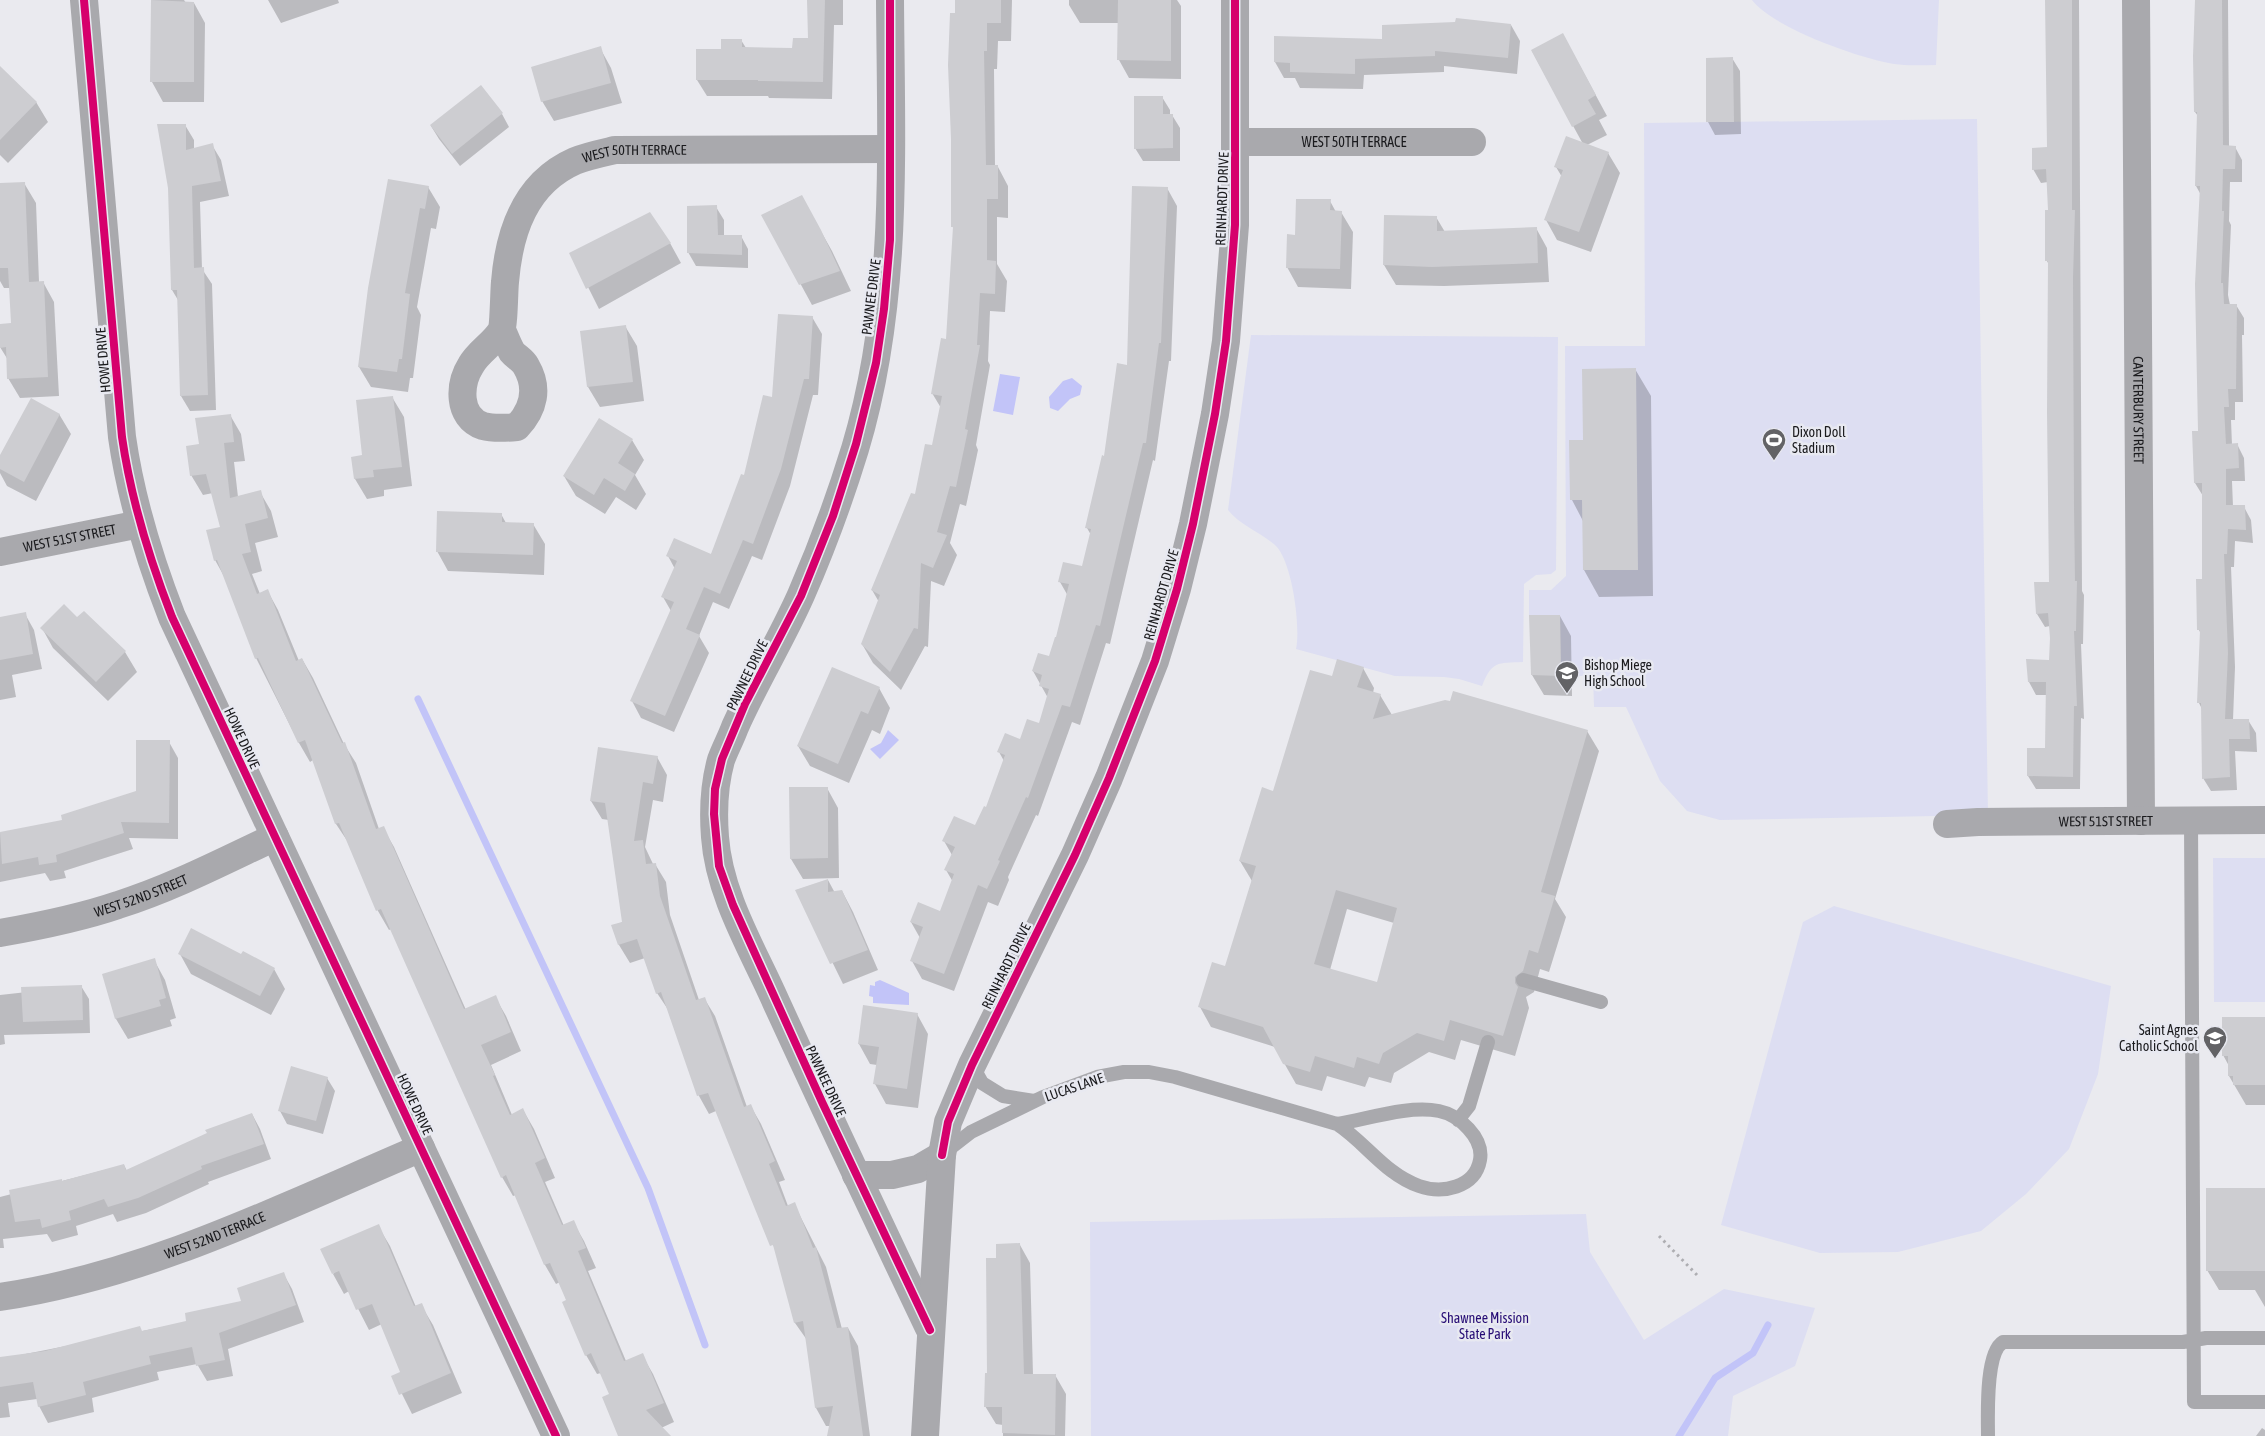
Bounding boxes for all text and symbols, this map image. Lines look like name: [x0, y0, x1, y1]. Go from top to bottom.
street label: WEST 50TH TERRACE: [1302, 134, 1406, 150]
street label: WEST 50TH TERRACE: [580, 142, 686, 166]
street label: REINHARDT DRIVE: [1212, 152, 1232, 246]
street label: PAWNEE DRIVE: [858, 258, 884, 336]
street label: HOWE DRIVE: [92, 327, 114, 393]
street label: CANTERBURY STREET: [2130, 356, 2147, 464]
place label: Dixon Doll Stadium: [1792, 424, 1846, 456]
sports icon: Dixon Doll Stadium: [1761, 427, 1787, 461]
street label: WEST 51ST STREET: [22, 521, 117, 555]
street label: REINHARDT DRIVE: [1140, 548, 1182, 642]
street label: PAWNEE DRIVE: [723, 637, 771, 713]
place label: Bishop Miege High School: [1584, 657, 1652, 689]
school or university icon: Bishop Miege High School: [1554, 660, 1580, 694]
street label: HOWE DRIVE: [221, 705, 263, 771]
street label: WEST 51ST STREET: [2059, 813, 2153, 829]
street label: WEST 52ND STREET: [92, 871, 190, 920]
street label: REINHARDT DRIVE: [978, 920, 1034, 1012]
place label: Saint Agnes Catholic School: [2119, 1022, 2198, 1054]
school or university icon: Saint Agnes Catholic School: [2202, 1025, 2228, 1059]
street label: PAWNEE DRIVE: [803, 1043, 849, 1119]
street label: LUCAS LANE: [1042, 1069, 1106, 1105]
street label: HOWE DRIVE: [394, 1071, 436, 1137]
street label: WEST 52ND TERRACE: [162, 1209, 268, 1262]
park label: Shawnee Mission State Park: [1441, 1310, 1529, 1342]

